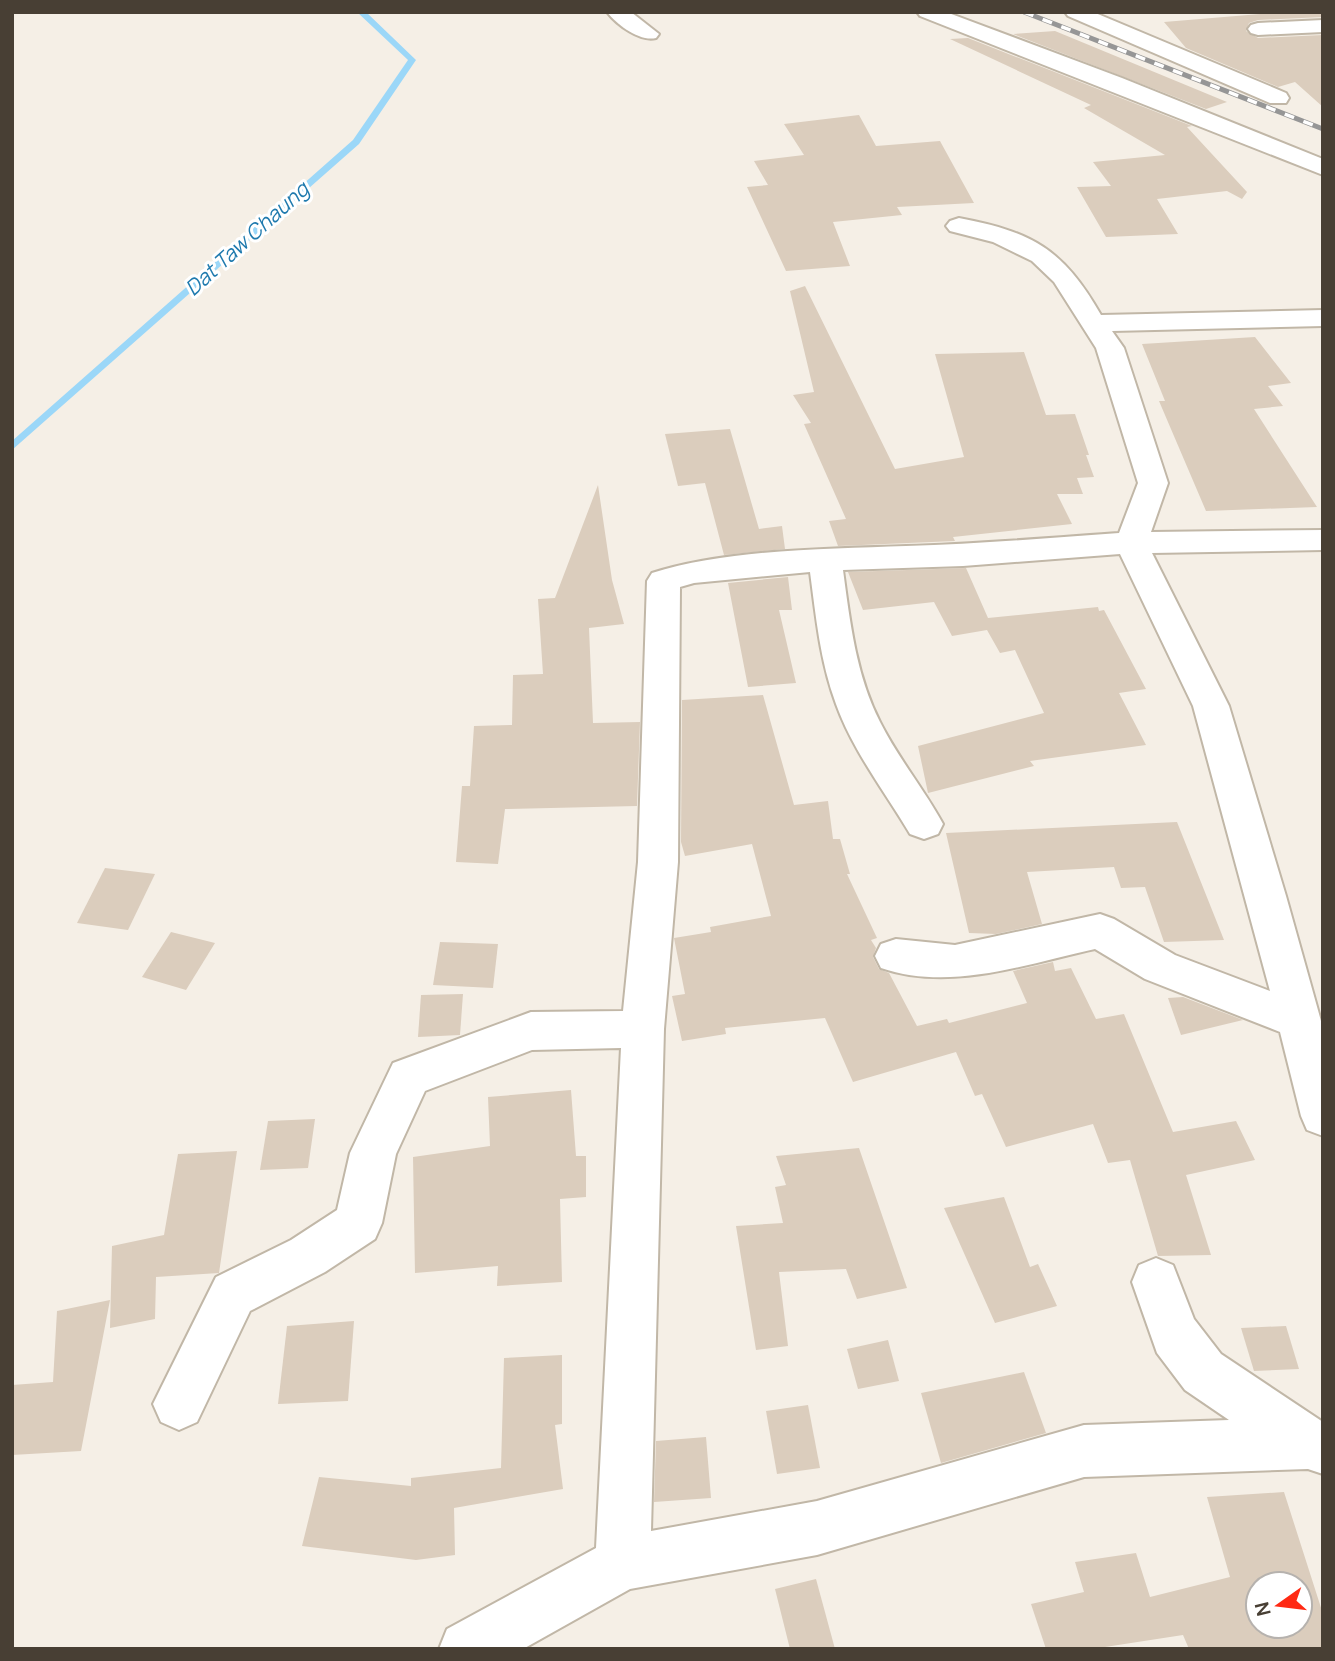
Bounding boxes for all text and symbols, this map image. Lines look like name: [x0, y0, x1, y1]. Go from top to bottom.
water label: Dat Taw Chaung: [178, 174, 315, 301]
north arrow: [1244, 1570, 1314, 1640]
text: N: [1248, 1599, 1277, 1619]

